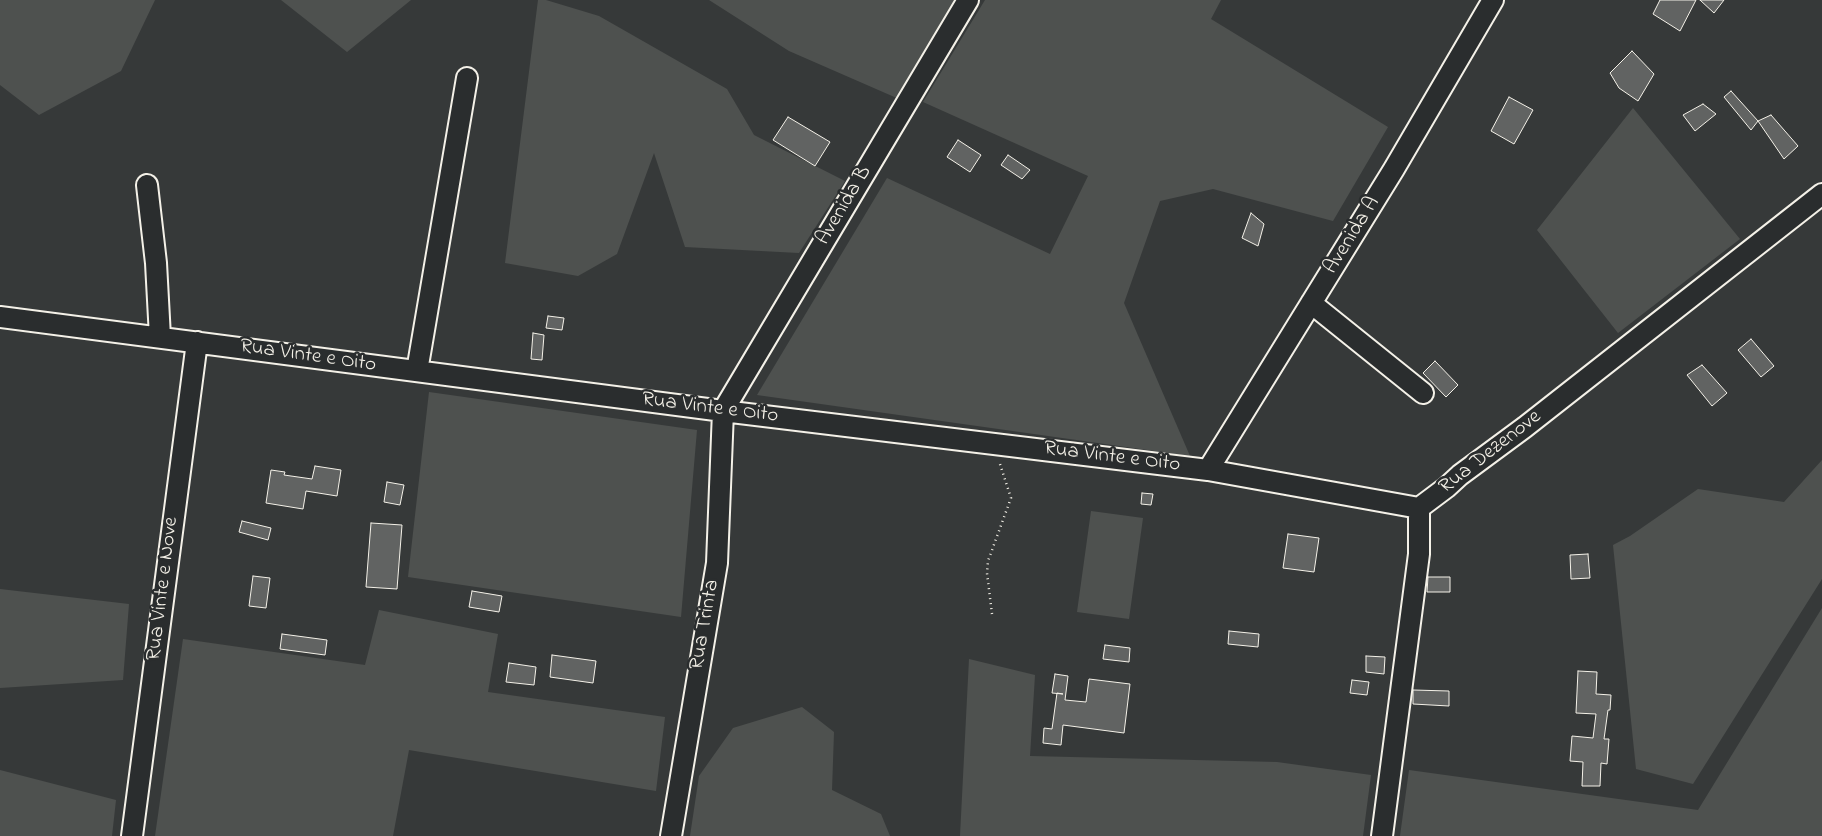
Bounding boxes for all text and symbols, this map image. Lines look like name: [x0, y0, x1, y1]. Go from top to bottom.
street label: Avenida B: [812, 162, 878, 250]
street label: Avenida A: [1319, 193, 1387, 279]
street label: Rua Vinte e Oito: [238, 335, 378, 379]
street label: Rua Vinte e Oito: [640, 388, 780, 430]
street label: Rua Dezenove: [1435, 405, 1547, 501]
street label: Rua Vinte e Oito: [1042, 437, 1182, 479]
street label: Rua Vinte e Nove: [143, 516, 185, 662]
street label: Rua Trinta: [686, 578, 726, 672]

